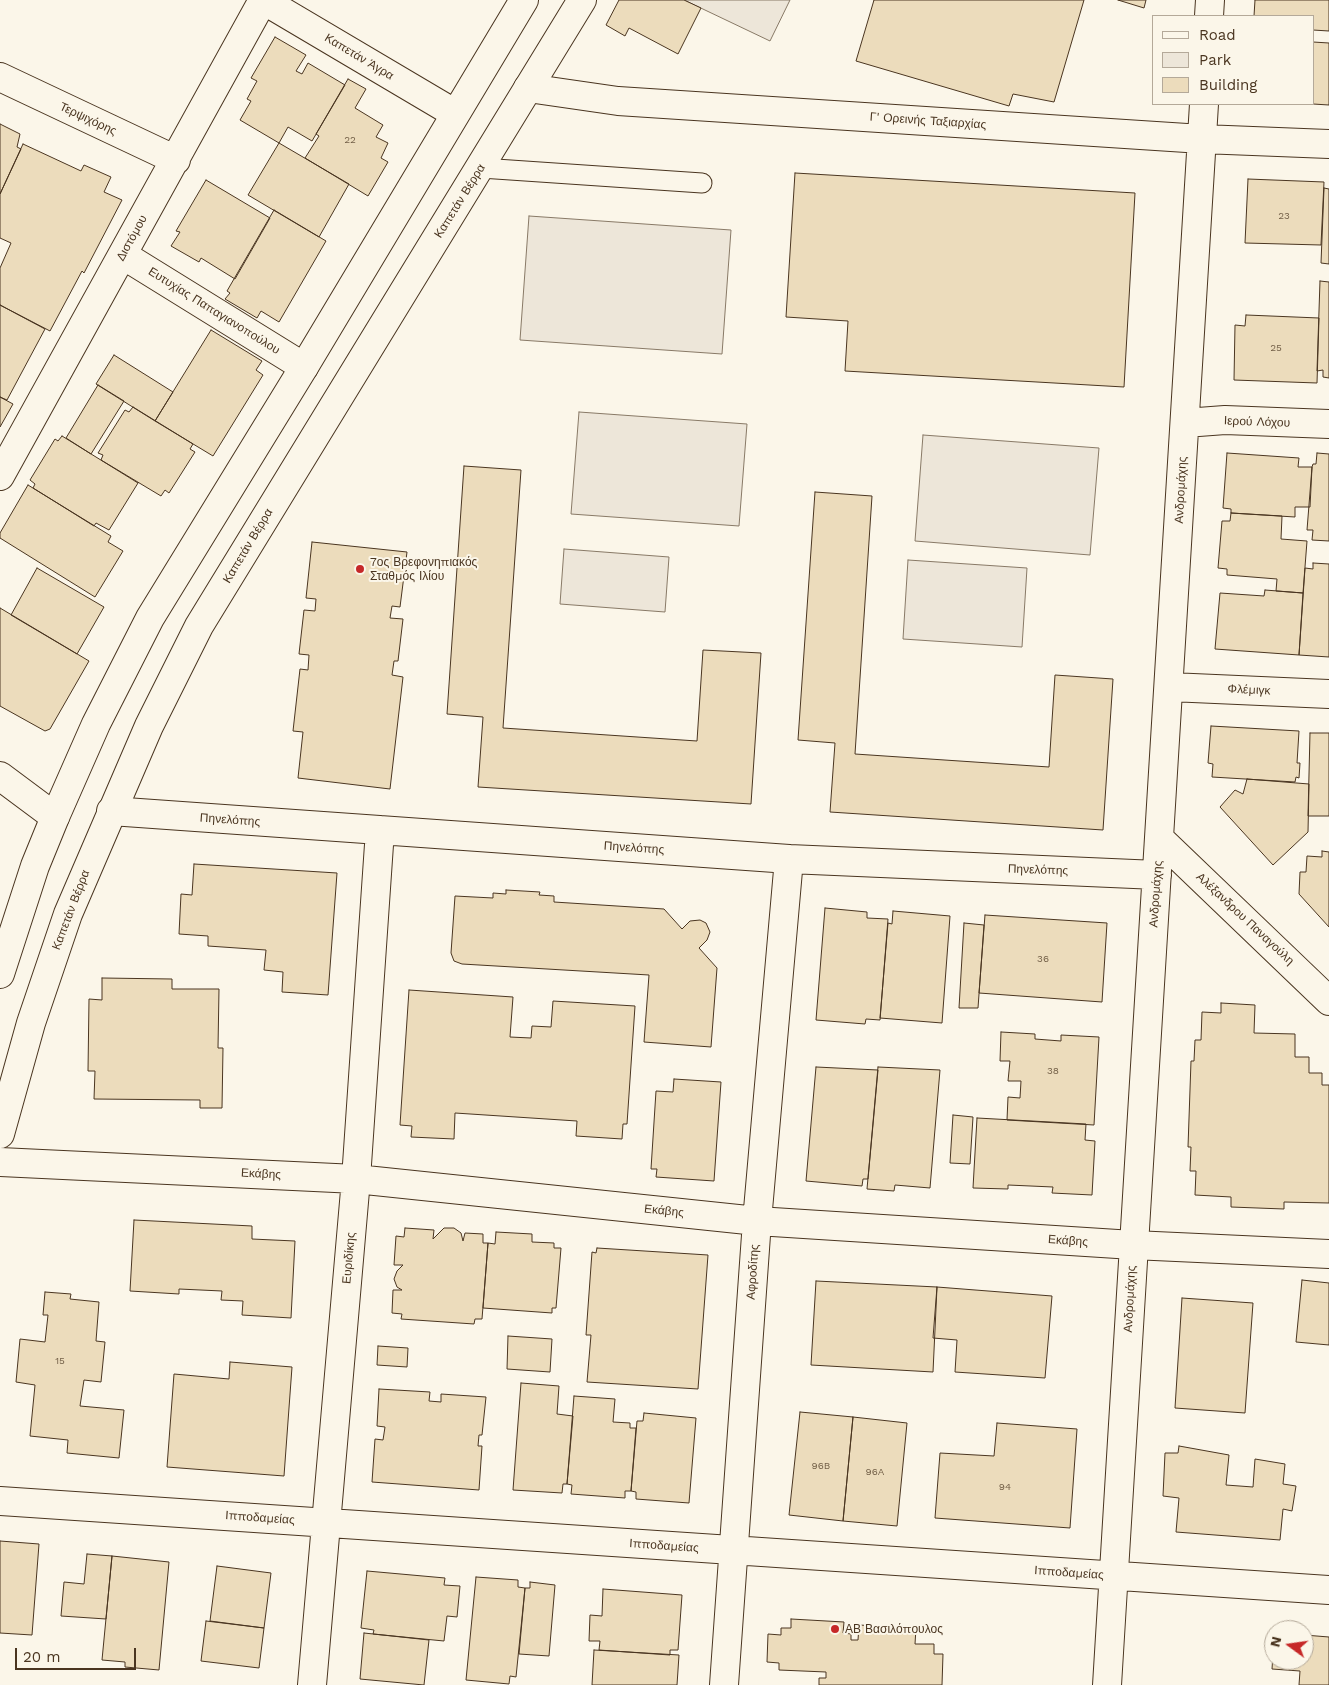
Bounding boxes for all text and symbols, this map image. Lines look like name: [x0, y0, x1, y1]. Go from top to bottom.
legend: [1152, 15, 1314, 105]
text: Road: [1199, 26, 1236, 44]
street label: Καπετάν Άγρα: [322, 31, 396, 83]
text: Park: [1199, 51, 1231, 69]
text: Building: [1199, 76, 1257, 94]
street label: Τερψιχόρης: [57, 100, 119, 138]
street label: Γ' Ορεινής Ταξιαρχίας: [869, 110, 987, 132]
house number: 22: [344, 134, 356, 146]
street label: Καπετάν Βέρρα: [431, 161, 489, 241]
house number: 23: [1278, 210, 1290, 222]
street label: Διστόμου: [114, 213, 150, 263]
street label: Ευτυχίας Παπαγιανοπούλου: [146, 265, 282, 357]
house number: 25: [1270, 342, 1282, 354]
street label: Ιερού Λόχου: [1224, 414, 1290, 430]
street label: Ανδρομάχης: [1172, 456, 1190, 524]
street label: Καπετάν Βέρρα: [220, 506, 276, 586]
place label: 7ος Βρεφονηπιακός Σταθμός Ιλίου: [370, 555, 477, 583]
marker: 7ος Βρεφονηπιακός Σταθμός Ιλίου: [354, 563, 366, 575]
street label: Φλέμιγκ: [1227, 682, 1271, 698]
street label: Πηνελόπης: [199, 811, 261, 829]
street label: Πηνελόπης: [603, 839, 665, 857]
street label: Ανδρομάχης: [1146, 860, 1166, 928]
street label: Πηνελόπης: [1008, 862, 1068, 878]
street label: Καπετάν Βέρρα: [49, 868, 93, 952]
street label: Αλέξανδρου Παναγούλη: [1193, 870, 1297, 968]
house number: 36: [1037, 953, 1049, 965]
house number: 38: [1047, 1065, 1059, 1077]
street label: Εκάβης: [241, 1166, 281, 1182]
street label: Εκάβης: [643, 1202, 685, 1220]
street label: Ευριδίκης: [340, 1232, 358, 1284]
street label: Εκάβης: [1047, 1232, 1089, 1250]
street label: Αφροδίτης: [744, 1244, 762, 1300]
street label: Ανδρομάχης: [1121, 1265, 1139, 1333]
house number: 15: [55, 1355, 65, 1367]
house number: 96B: [812, 1460, 830, 1472]
house number: 96A: [866, 1466, 884, 1478]
house number: 94: [999, 1481, 1011, 1493]
street label: Ιπποδαμείας: [225, 1508, 295, 1528]
street label: Ιπποδαμείας: [629, 1536, 699, 1556]
street label: Ιπποδαμείας: [1034, 1563, 1104, 1583]
north arrow: [1264, 1620, 1314, 1670]
place label: ΑΒ Βασιλόπουλος: [845, 1622, 943, 1636]
marker: ΑΒ Βασιλόπουλος: [829, 1623, 841, 1635]
text: N: [1266, 1635, 1284, 1649]
scale bar: [18, 1638, 139, 1670]
text: 20 m: [23, 1648, 61, 1666]

